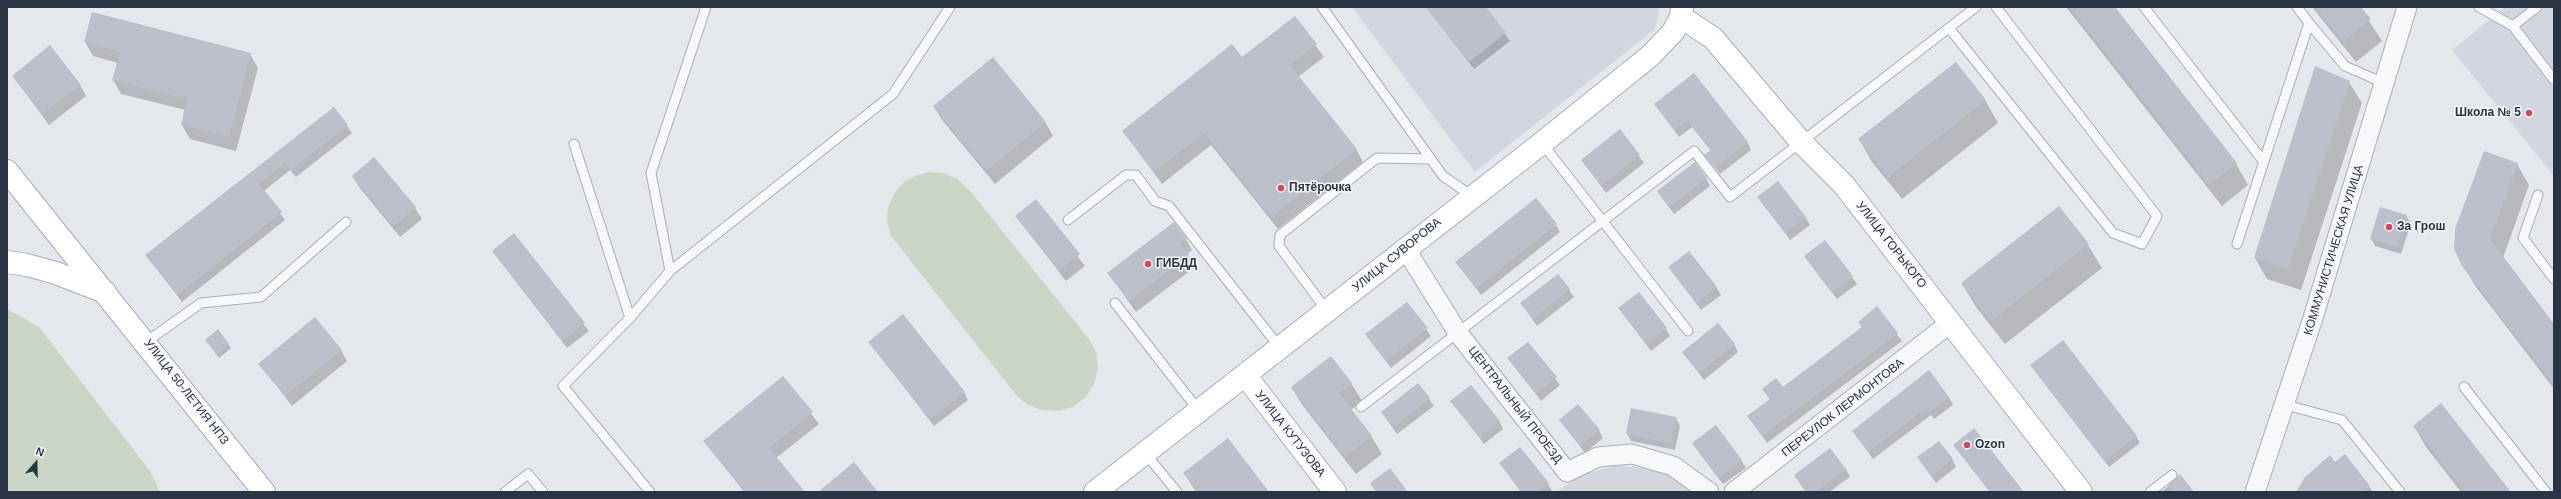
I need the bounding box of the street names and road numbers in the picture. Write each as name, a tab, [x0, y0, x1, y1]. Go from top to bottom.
street label: КОММУНИСТИЧЕСКАЯ УЛИЦА	[2301, 163, 2367, 337]
street label: УЛИЦА ГОРЬКОГО	[1853, 199, 1929, 291]
street label: УЛИЦА СУВОРОВА	[1350, 215, 1444, 295]
street label: УЛИЦА 50-ЛЕТИЯ НПЗ	[140, 336, 232, 448]
street label: ЦЕНТРАЛЬНЫЙ ПРОЕЗД	[1465, 344, 1565, 466]
street label: ПЕРЕУЛОК ЛЕРМОНТОВА	[1779, 356, 1907, 460]
street label: УЛИЦА КУТУЗОВА	[1252, 388, 1328, 480]

